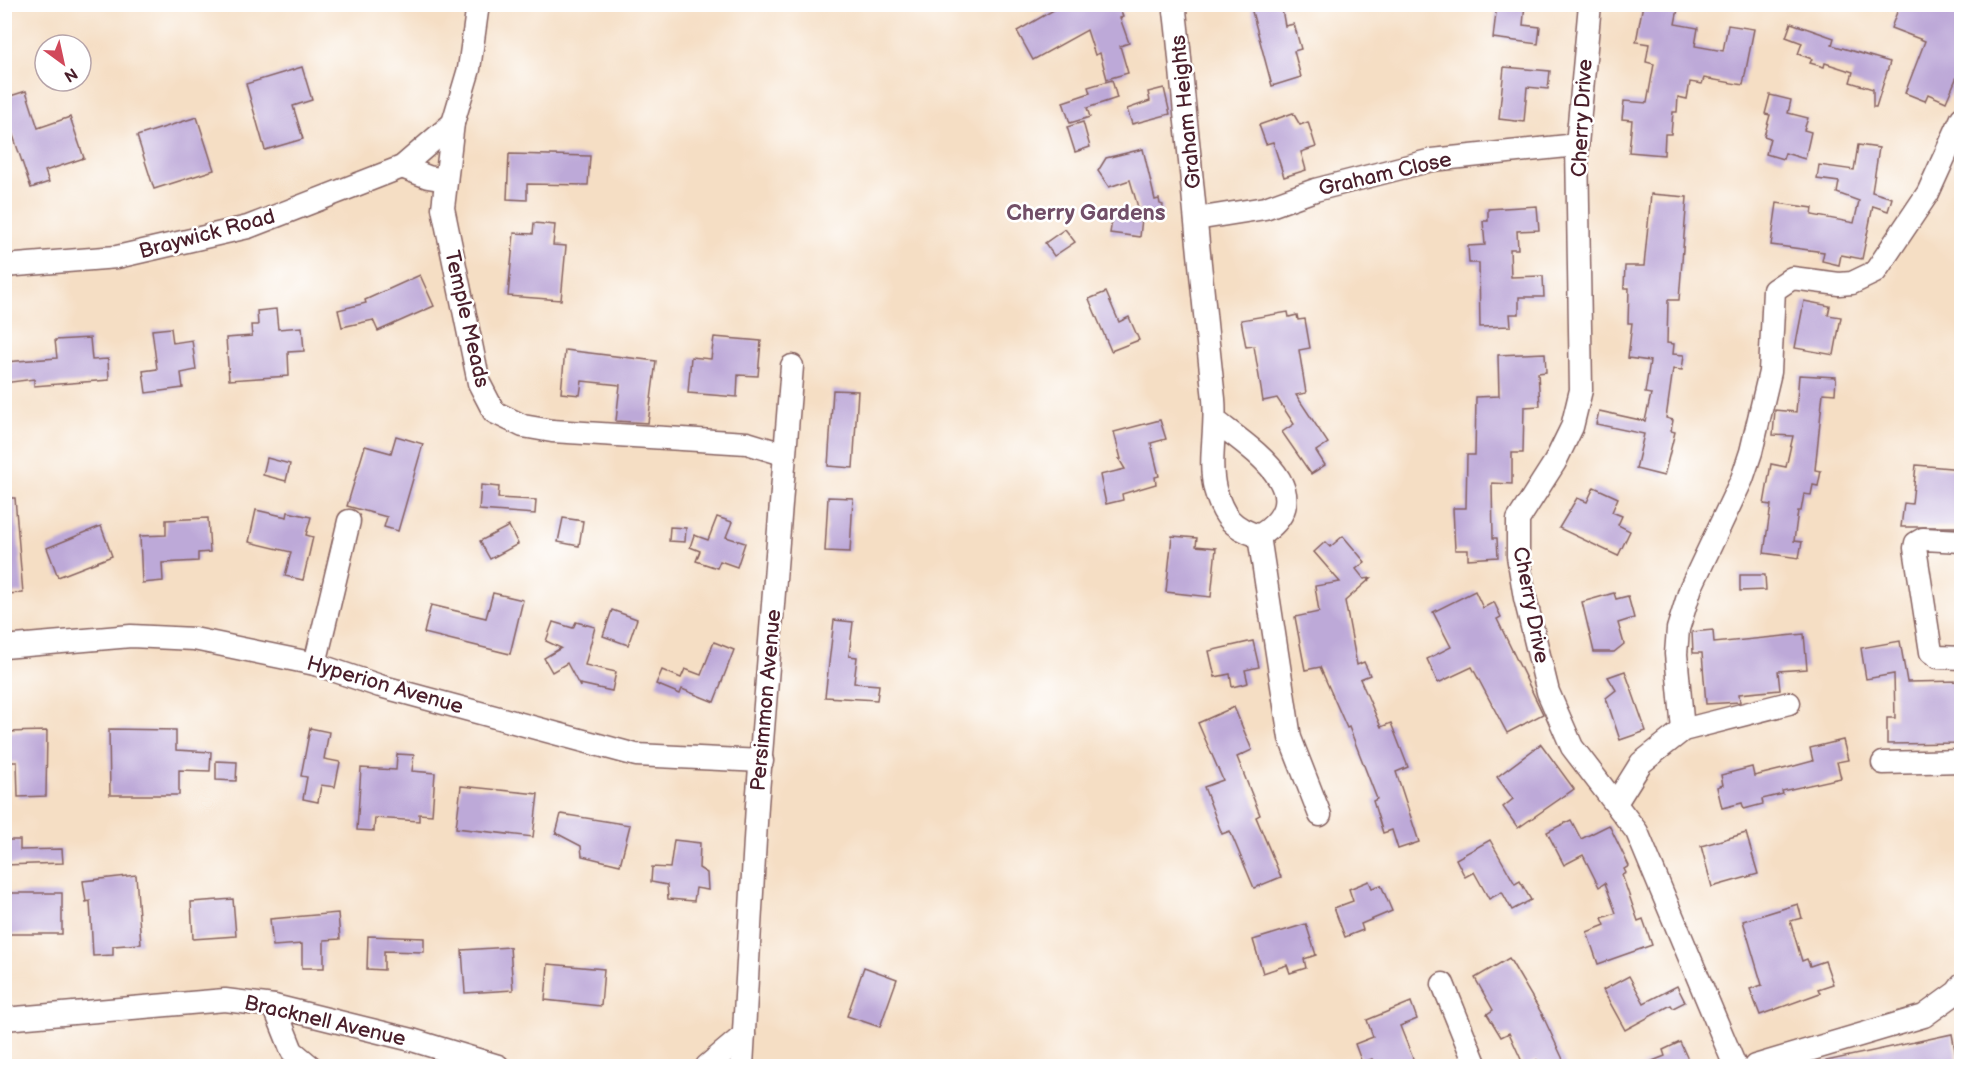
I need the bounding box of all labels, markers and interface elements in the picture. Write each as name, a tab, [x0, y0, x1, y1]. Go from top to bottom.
north arrow	[33, 33, 93, 93]
street label: Graham Heights	[1165, 34, 1207, 190]
street label: Cherry Drive	[1566, 58, 1598, 178]
text: N	[60, 63, 81, 86]
street label: Graham Close	[1316, 147, 1454, 201]
district label: Cherry Gardens	[1006, 200, 1166, 227]
street label: Braywick Road	[136, 204, 278, 264]
street label: Temple Meads	[439, 248, 495, 390]
street label: Cherry Drive	[1507, 545, 1555, 665]
street label: Persimmon Avenue	[746, 608, 786, 792]
street label: Hyperion Avenue	[304, 651, 466, 719]
street label: Bracknell Avenue	[242, 990, 408, 1052]

